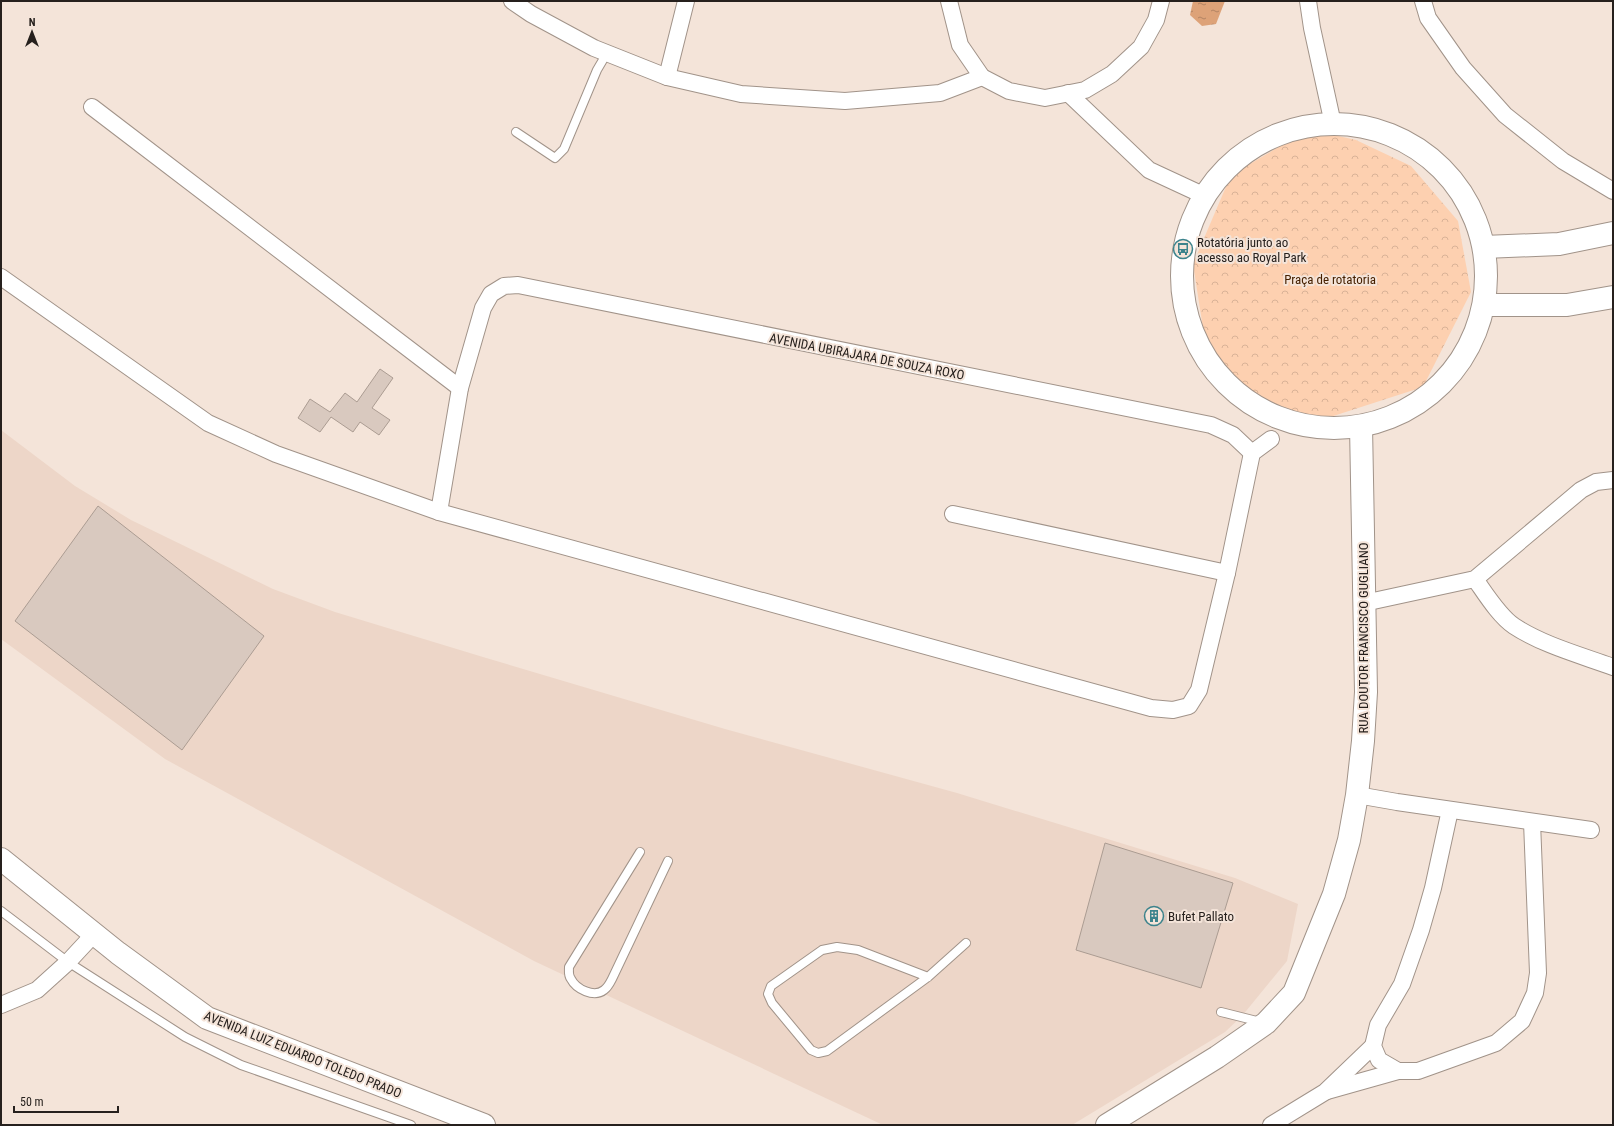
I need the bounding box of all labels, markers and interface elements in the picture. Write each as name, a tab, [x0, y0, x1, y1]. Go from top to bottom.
north arrow	[12, 12, 52, 52]
text: N	[29, 16, 36, 29]
place label: Rotatória junto ao acesso ao Royal Park	[1197, 235, 1307, 265]
bus stop icon: Rotatória junto ao acesso ao Royal Park	[1172, 238, 1194, 260]
park label: Praça de rotatoria	[1284, 272, 1376, 287]
street label: AVENIDA UBIRAJARA DE SOUZA ROXO	[768, 330, 966, 383]
street label: RUA DOUTOR FRANCISCO GUGLIANO	[1356, 542, 1371, 734]
building icon: Bufet Pallato	[1143, 905, 1165, 927]
place label: Bufet Pallato	[1168, 909, 1234, 924]
street label: AVENIDA LUIZ EDUARDO TOLEDO PRADO	[202, 1008, 404, 1101]
scale bar	[14, 1088, 118, 1114]
text: 50 m	[20, 1095, 44, 1109]

